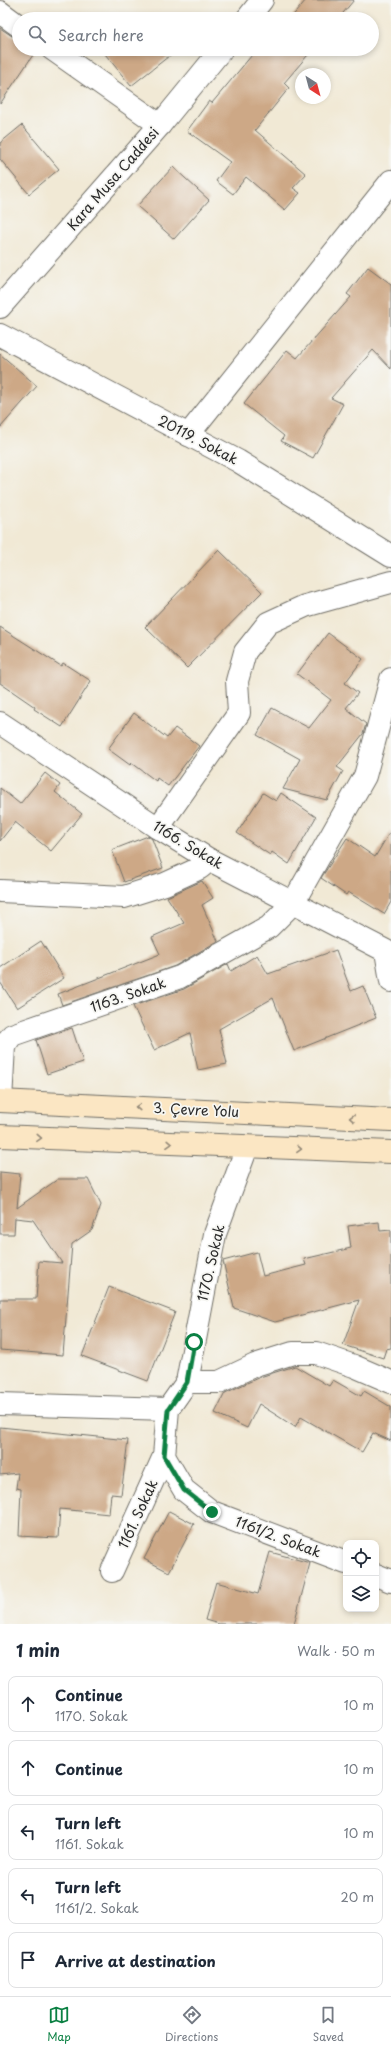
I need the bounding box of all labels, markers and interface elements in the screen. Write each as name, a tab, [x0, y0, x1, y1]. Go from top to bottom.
search box	[12, 12, 379, 56]
icon: search	[26, 23, 48, 45]
text: Search here	[58, 23, 144, 46]
north arrow	[295, 68, 331, 104]
street label: Kara Musa Caddesi	[62, 122, 164, 235]
street label: 20119. Sokak	[154, 410, 242, 470]
street label: 1166. Sokak	[149, 815, 227, 874]
street label: 1163. Sokak	[87, 972, 168, 1017]
street label: 3. Çevre Yolu	[152, 1097, 240, 1122]
one-way arrow	[135, 1103, 141, 1112]
one-way arrow	[349, 1114, 355, 1123]
one-way arrow	[36, 1134, 42, 1143]
one-way arrow	[166, 1140, 172, 1148]
one-way arrow	[296, 1145, 302, 1153]
street label: 1170. Sokak	[191, 1222, 230, 1303]
route start	[185, 1333, 203, 1351]
street label: 1161. Sokak	[112, 1476, 163, 1552]
route end	[203, 1503, 221, 1521]
street label: 1161/2. Sokak	[232, 1511, 324, 1563]
map controls	[343, 1540, 379, 1612]
button: locate	[343, 1540, 379, 1576]
button: layers	[343, 1576, 379, 1612]
text: 1 min	[16, 1637, 60, 1663]
text: Walk · 50 m	[297, 1641, 375, 1660]
text: Continue	[55, 1683, 123, 1706]
icon: ahead	[17, 1693, 39, 1715]
text: 10 m	[344, 1695, 374, 1714]
text: 1170. Sokak	[55, 1706, 128, 1725]
icon: ahead	[17, 1757, 39, 1779]
text: Continue	[55, 1757, 123, 1780]
text: 10 m	[344, 1759, 374, 1778]
text: Turn left	[55, 1811, 121, 1834]
icon: left	[17, 1821, 39, 1843]
text: 10 m	[344, 1823, 374, 1842]
text: 1161. Sokak	[55, 1834, 124, 1853]
text: Turn left	[55, 1875, 121, 1898]
icon: left	[17, 1885, 39, 1907]
text: 20 m	[340, 1887, 374, 1906]
text: 1161/2. Sokak	[55, 1898, 139, 1917]
icon: arrive	[17, 1949, 39, 1971]
text: Arrive at destination	[55, 1949, 216, 1972]
tab: Map	[47, 2004, 71, 2045]
tab: Directions	[165, 2004, 218, 2045]
tab: Saved	[313, 2004, 344, 2045]

